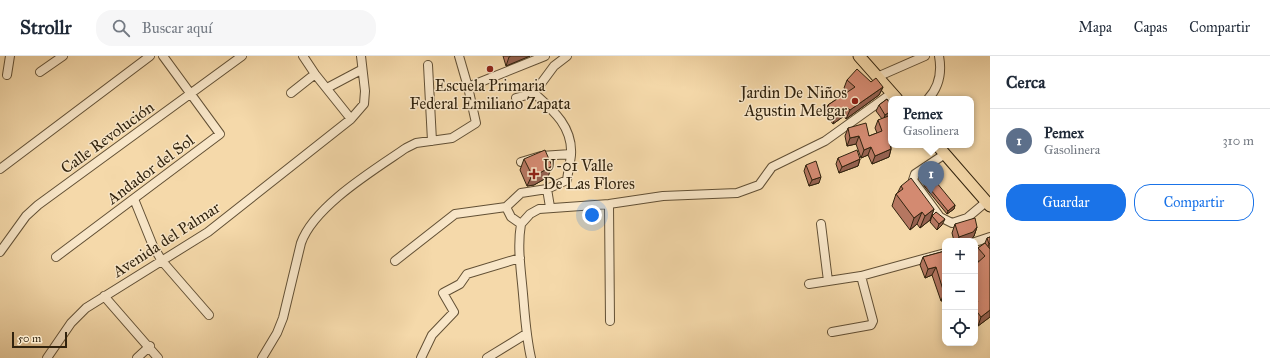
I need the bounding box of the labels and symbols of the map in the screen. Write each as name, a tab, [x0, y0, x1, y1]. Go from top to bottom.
marker: Escuela Primaria Federal Emiliano Zapata	[485, 64, 495, 74]
place label: Escuela Primaria Federal Emiliano Zapata	[410, 76, 571, 113]
place label: Jardin De Niños Agustin Melgar	[738, 83, 847, 121]
marker: Jardin De Niños Agustin Melgar	[850, 96, 860, 106]
street label: Calle Revolución	[57, 97, 158, 178]
street label: Andador del Sol	[102, 130, 198, 209]
place label: U-01 Valle De Las Flores	[543, 156, 635, 193]
pin: 1	[918, 161, 944, 194]
marker: U-01 Valle De Las Flores	[528, 168, 540, 180]
street label: Avenida del Palmar	[108, 198, 224, 282]
your location	[582, 205, 602, 225]
scale bar	[12, 330, 67, 349]

